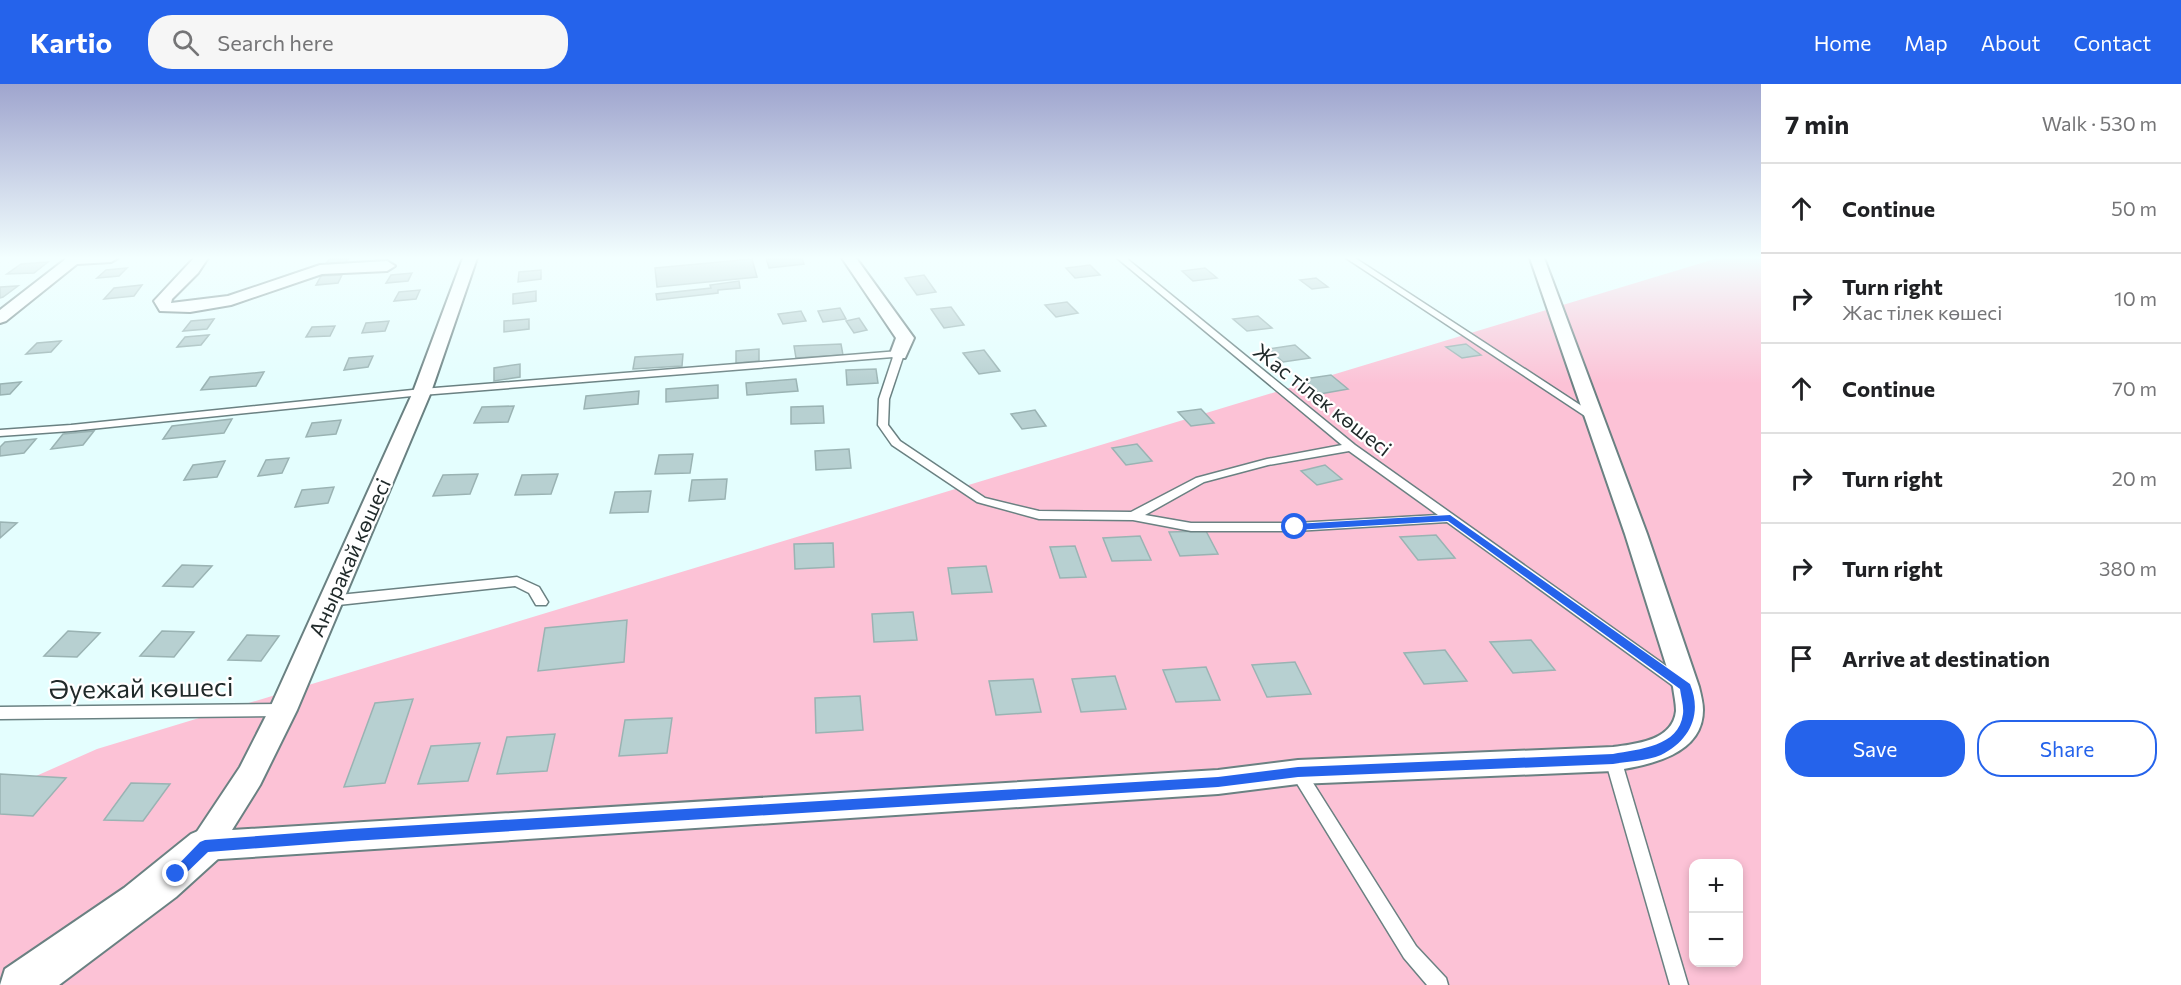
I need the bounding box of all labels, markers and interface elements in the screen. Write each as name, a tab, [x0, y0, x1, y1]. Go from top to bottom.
search box	[148, 15, 568, 69]
text: Kartio	[30, 25, 112, 59]
icon: search	[169, 26, 202, 59]
text: Search here	[217, 29, 334, 56]
text: Home	[1814, 30, 1871, 55]
text: Map	[1904, 30, 1948, 55]
text: About	[1981, 30, 2040, 55]
text: Contact	[2073, 30, 2151, 55]
text: 7 min	[1785, 108, 1849, 139]
text: Walk · 530 m	[2042, 111, 2157, 135]
icon: ahead	[1785, 192, 1818, 225]
text: Continue	[1842, 195, 1935, 222]
text: 50 m	[2111, 196, 2157, 220]
text: Turn right	[1842, 273, 1943, 300]
icon: right	[1785, 282, 1818, 315]
text: 10 m	[2114, 286, 2157, 310]
text: Жас тілек көшесі	[1842, 300, 2002, 324]
street label: Жас тілек көшесі	[1249, 337, 1397, 461]
icon: ahead	[1785, 372, 1818, 405]
text: Continue	[1842, 375, 1935, 402]
text: 70 m	[2112, 376, 2157, 400]
icon: right	[1785, 462, 1818, 495]
text: Turn right	[1842, 465, 1943, 492]
text: 20 m	[2112, 466, 2157, 490]
street label: Аныракай көшесі	[303, 474, 395, 640]
route start	[1281, 513, 1307, 539]
icon: right	[1785, 552, 1818, 585]
text: Turn right	[1842, 555, 1943, 582]
text: 380 m	[2099, 556, 2157, 580]
icon: arrive	[1785, 642, 1818, 675]
text: Arrive at destination	[1842, 645, 2050, 672]
street label: Әуежай көшесі	[48, 670, 234, 704]
button: Save	[1785, 720, 1965, 777]
button: Share	[1977, 720, 2157, 777]
map controls	[1689, 859, 1743, 967]
button: +	[1689, 859, 1743, 913]
route end	[162, 860, 188, 886]
button: −	[1689, 913, 1743, 967]

